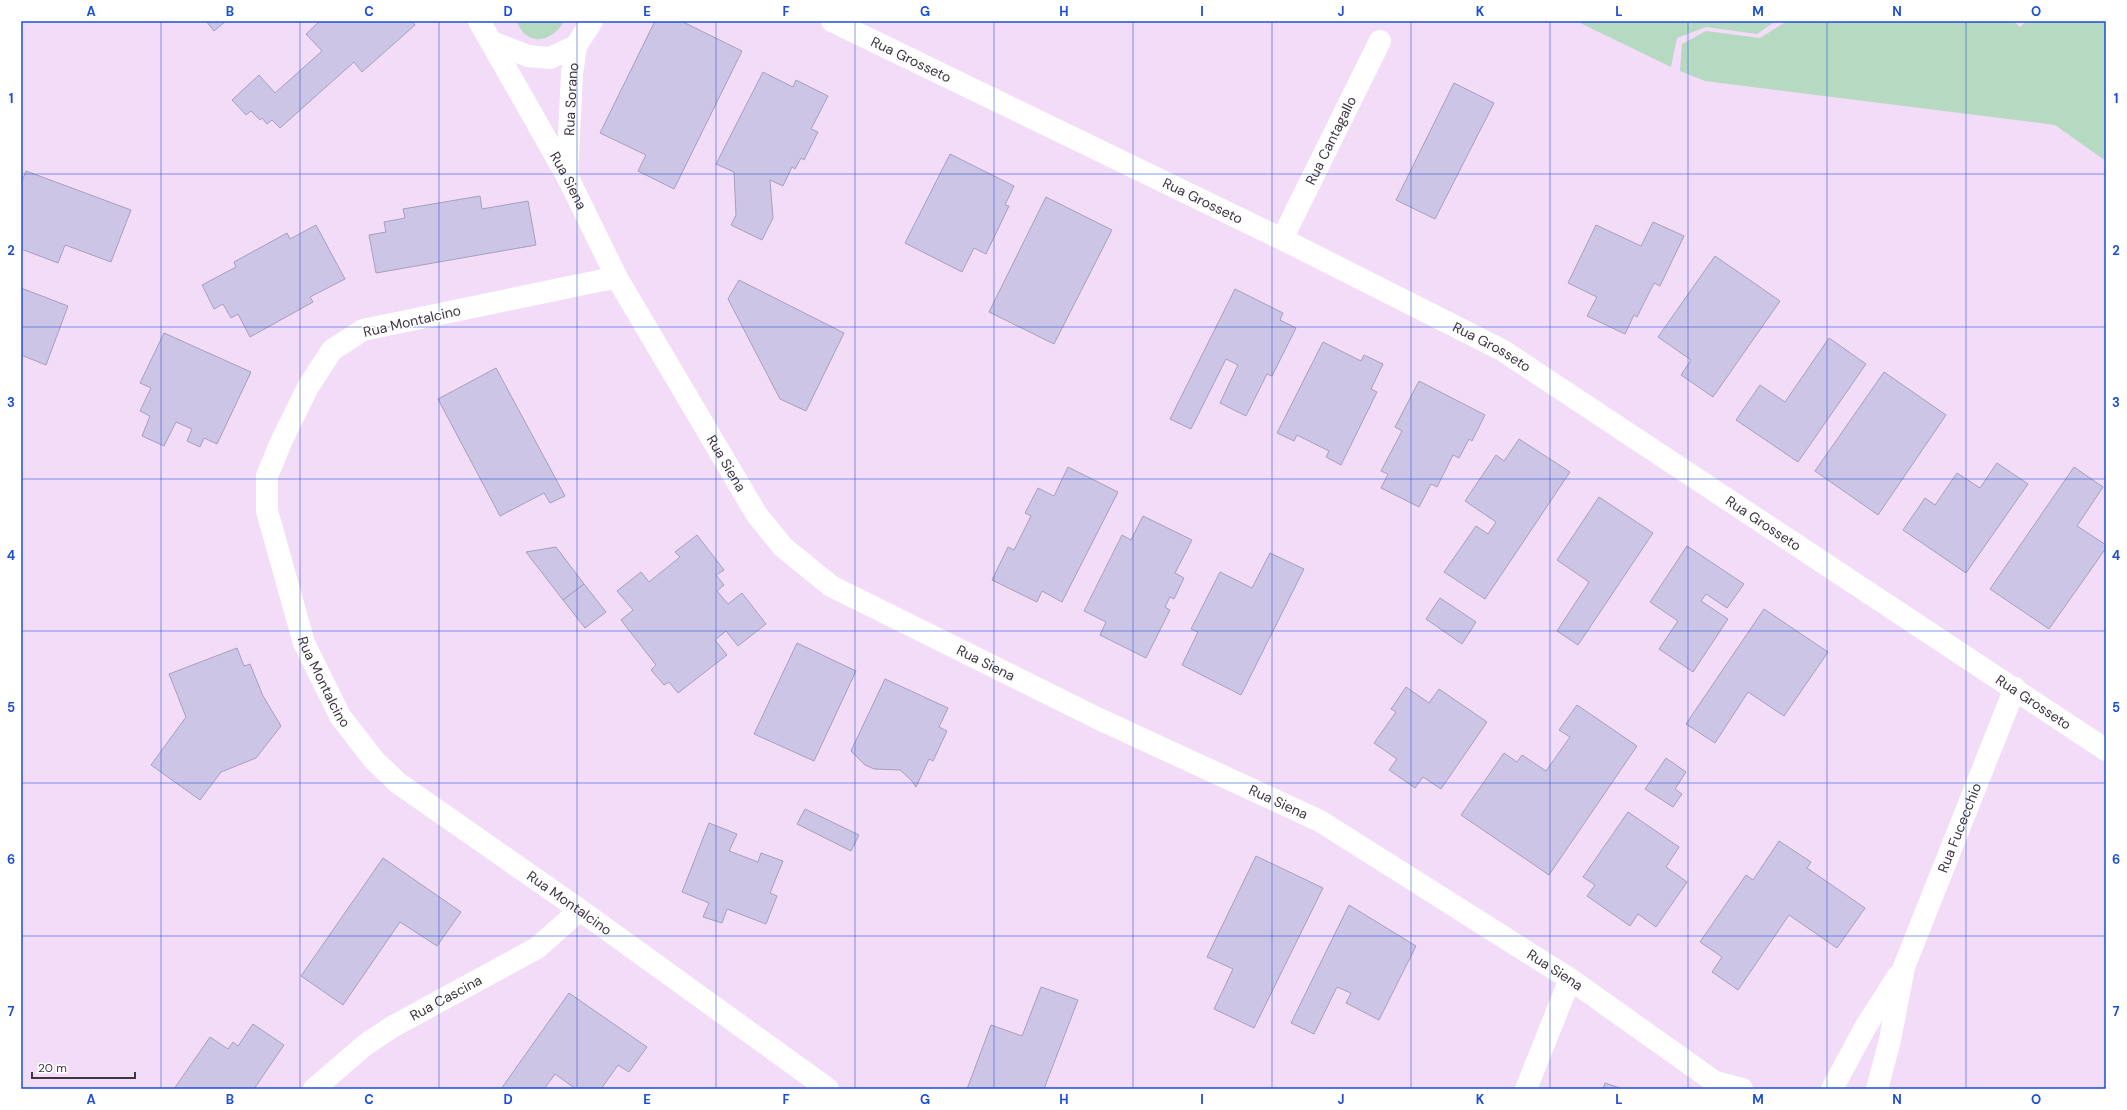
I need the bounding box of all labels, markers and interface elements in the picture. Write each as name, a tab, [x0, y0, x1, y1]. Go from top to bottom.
text: A	[86, 3, 96, 20]
text: B	[226, 3, 234, 20]
text: C	[364, 3, 374, 20]
text: D	[503, 3, 513, 20]
text: E	[643, 3, 651, 20]
text: F	[782, 3, 790, 20]
text: G	[920, 3, 930, 20]
text: H	[1059, 3, 1069, 20]
text: I	[1200, 3, 1204, 20]
text: J	[1337, 3, 1345, 20]
text: K	[1476, 3, 1485, 20]
text: L	[1615, 3, 1623, 20]
text: M	[1752, 3, 1764, 20]
text: N	[1892, 3, 1902, 20]
text: O	[2031, 3, 2041, 20]
street label: Rua Grosseto	[868, 32, 954, 86]
street label: Rua Sorano	[560, 61, 583, 136]
text: 1	[9, 90, 13, 107]
text: 1	[2114, 90, 2118, 107]
street label: Rua Cantagallo	[1301, 93, 1360, 188]
street label: Rua Siena	[546, 148, 591, 212]
street label: Rua Grosseto	[1160, 174, 1246, 228]
text: 2	[7, 242, 15, 259]
text: 2	[2112, 242, 2120, 259]
street label: Rua Montalcino	[361, 301, 463, 341]
street label: Rua Grosseto	[1450, 318, 1535, 376]
text: 3	[7, 394, 15, 411]
text: 3	[2112, 394, 2120, 411]
street label: Rua Siena	[703, 432, 750, 495]
street label: Rua Grosseto	[1722, 492, 1805, 555]
text: 4	[7, 547, 15, 564]
text: 4	[2112, 547, 2120, 564]
street label: Rua Montalcino	[294, 634, 355, 731]
street label: Rua Siena	[954, 641, 1018, 685]
street label: Rua Grosseto	[1992, 671, 2075, 734]
text: 5	[7, 699, 15, 716]
text: 5	[2112, 699, 2120, 716]
street label: Rua Siena	[1246, 780, 1311, 823]
street label: Rua Fucecchio	[1934, 780, 1985, 875]
text: 6	[7, 851, 15, 868]
text: 6	[2112, 851, 2120, 868]
street label: Rua Montalcino	[524, 867, 616, 939]
street label: Rua Siena	[1524, 945, 1587, 994]
street label: Rua Cascina	[407, 971, 485, 1025]
text: 7	[8, 1003, 15, 1020]
text: 7	[2113, 1003, 2120, 1020]
scale bar	[32, 1054, 135, 1080]
text: 20 m	[38, 1060, 67, 1076]
text: A	[86, 1091, 96, 1108]
text: B	[226, 1091, 234, 1108]
text: C	[364, 1091, 374, 1108]
text: D	[503, 1091, 513, 1108]
text: E	[643, 1091, 651, 1108]
text: F	[782, 1091, 790, 1108]
text: G	[920, 1091, 930, 1108]
text: H	[1059, 1091, 1069, 1108]
text: I	[1200, 1091, 1204, 1108]
text: J	[1337, 1091, 1345, 1108]
text: K	[1476, 1091, 1485, 1108]
text: L	[1615, 1091, 1623, 1108]
text: M	[1752, 1091, 1764, 1108]
text: N	[1892, 1091, 1902, 1108]
text: O	[2031, 1091, 2041, 1108]

